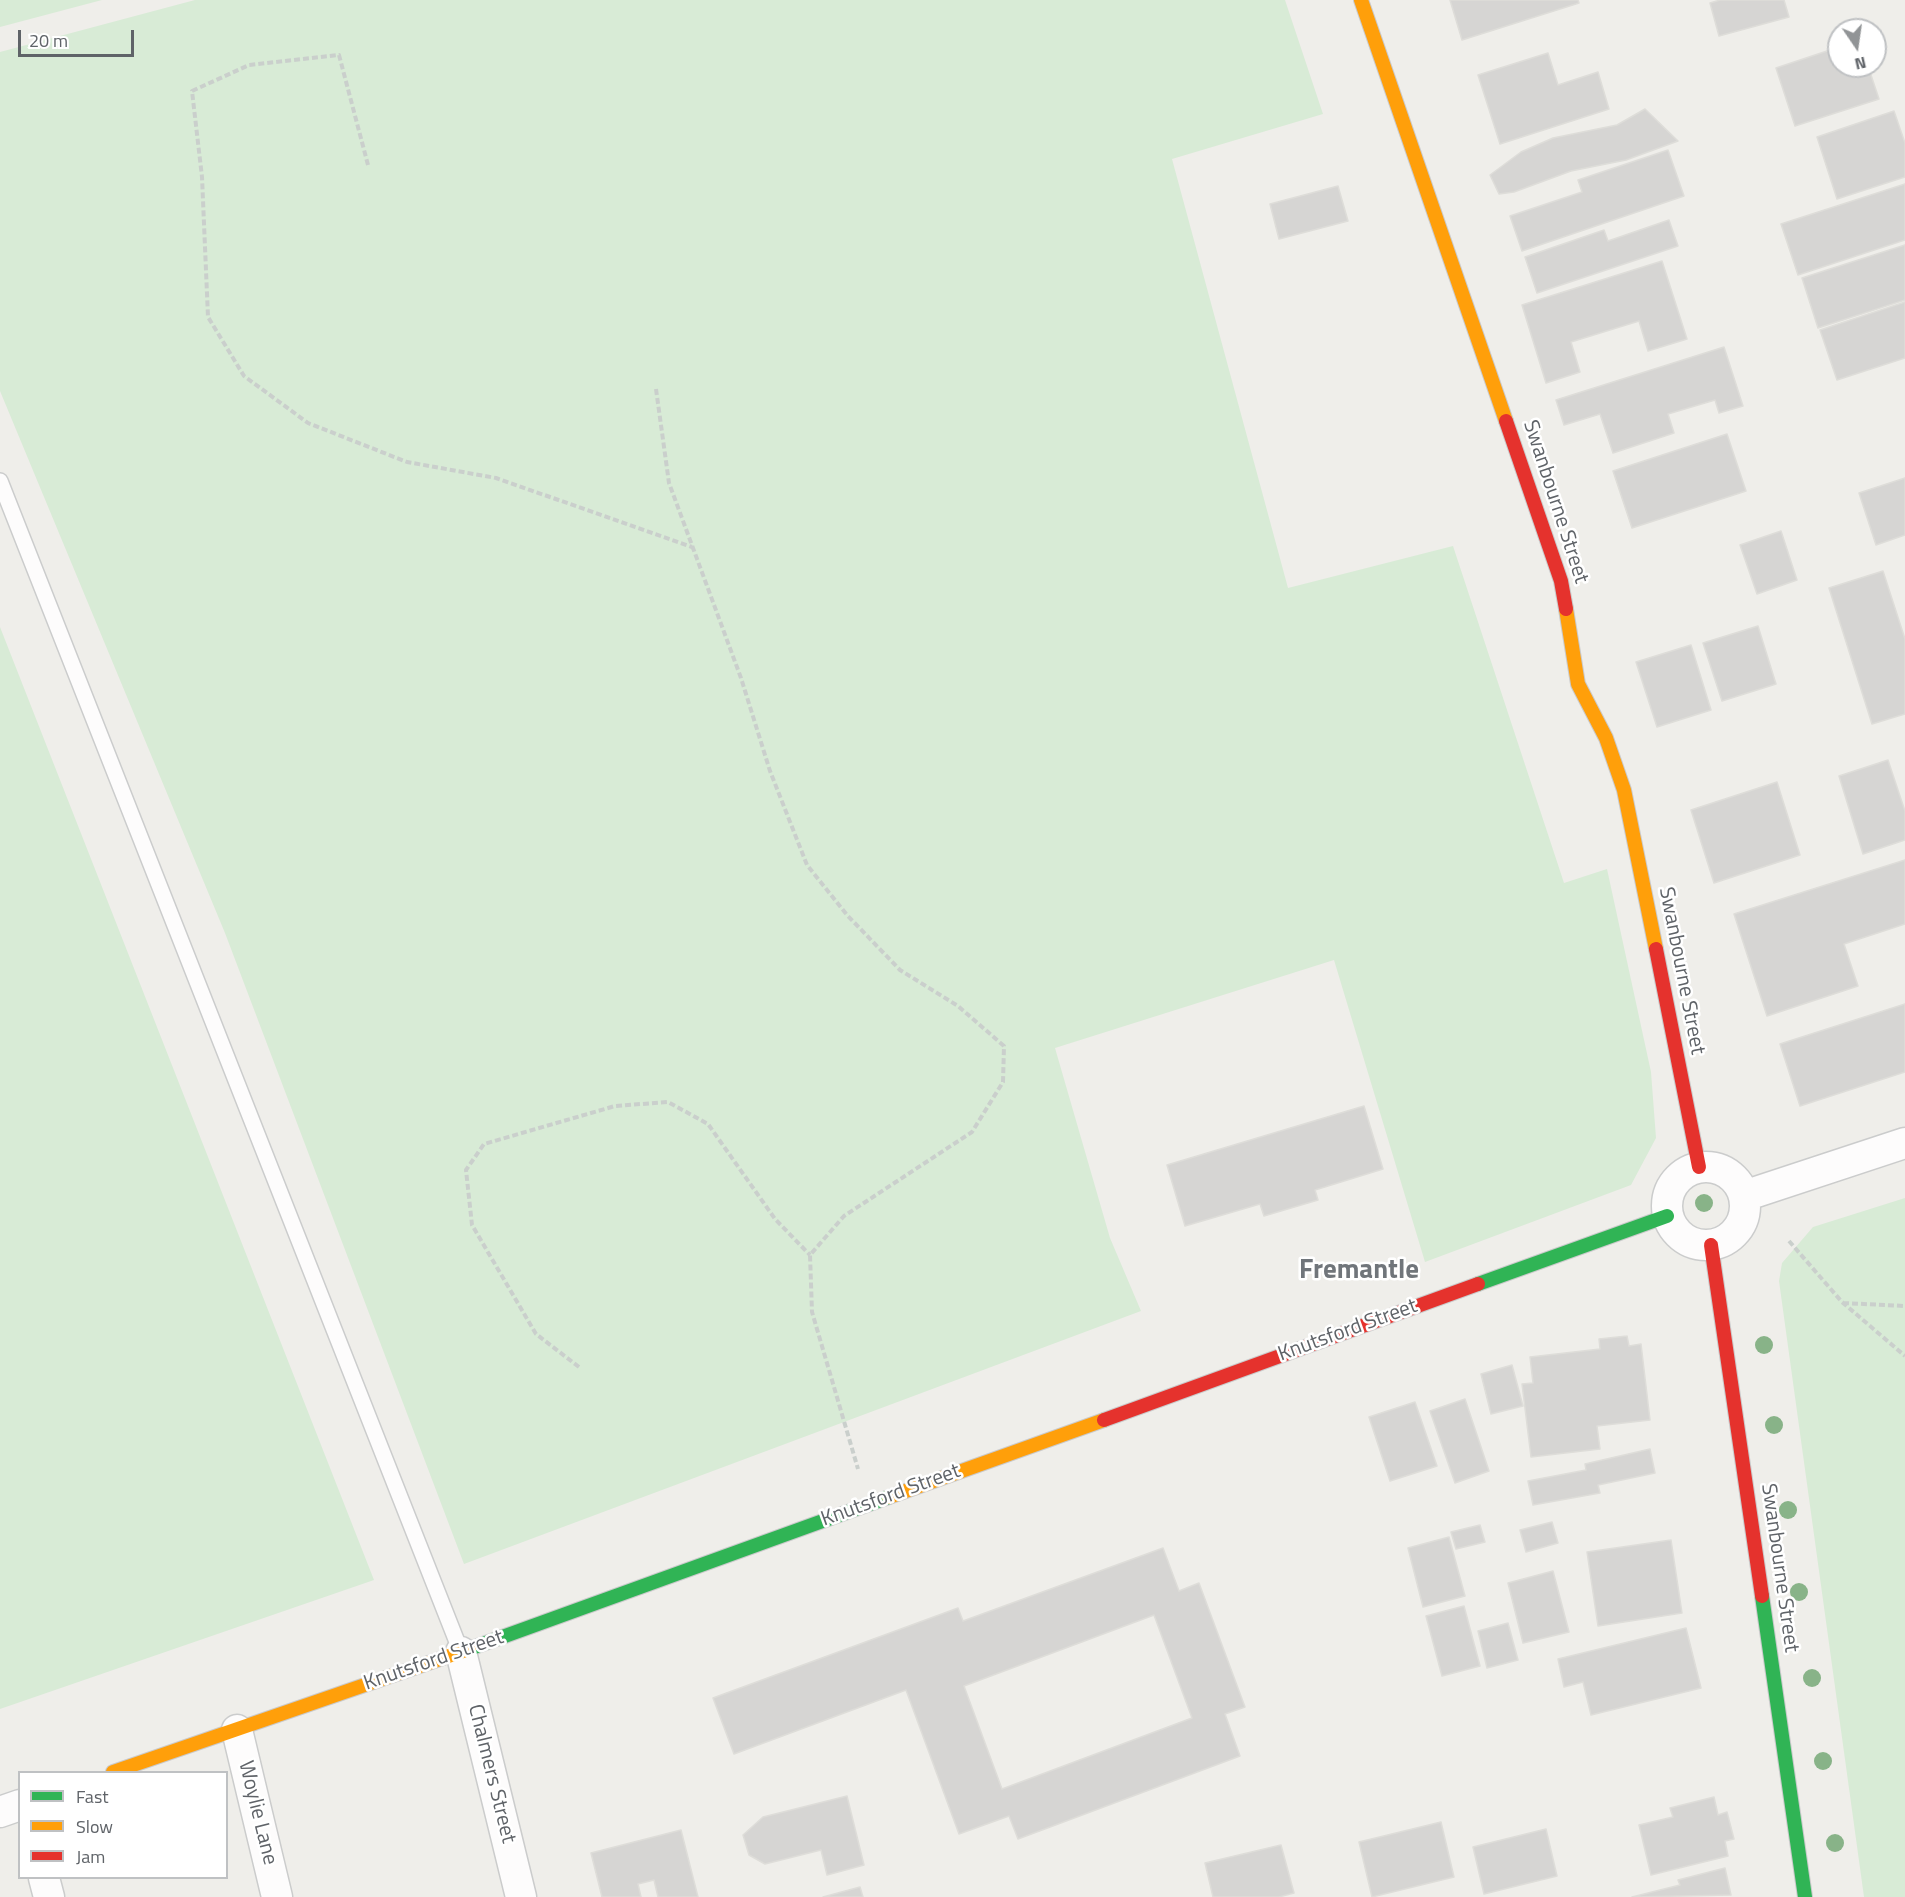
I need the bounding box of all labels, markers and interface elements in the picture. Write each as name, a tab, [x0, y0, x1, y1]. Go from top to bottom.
scale bar	[21, 18, 136, 56]
north arrow	[1827, 18, 1887, 78]
text: 20 m	[29, 27, 68, 54]
text: N	[1852, 51, 1869, 77]
street label: Swanbourne Street	[1517, 417, 1593, 587]
street label: Swanbourne Street	[1652, 885, 1710, 1057]
district label: Fremantle	[1299, 1255, 1419, 1287]
street label: Knutsford Street	[1275, 1294, 1421, 1368]
street label: Knutsford Street	[818, 1459, 964, 1533]
street label: Swanbourne Street	[1755, 1482, 1803, 1654]
street label: Knutsford Street	[361, 1625, 507, 1697]
street label: Chalmers Street	[462, 1702, 520, 1846]
street label: Woylie Lane	[232, 1758, 282, 1868]
legend	[18, 1771, 228, 1879]
text: Fast	[76, 1783, 109, 1810]
text: Slow	[76, 1813, 113, 1840]
text: Jam	[76, 1843, 105, 1870]

